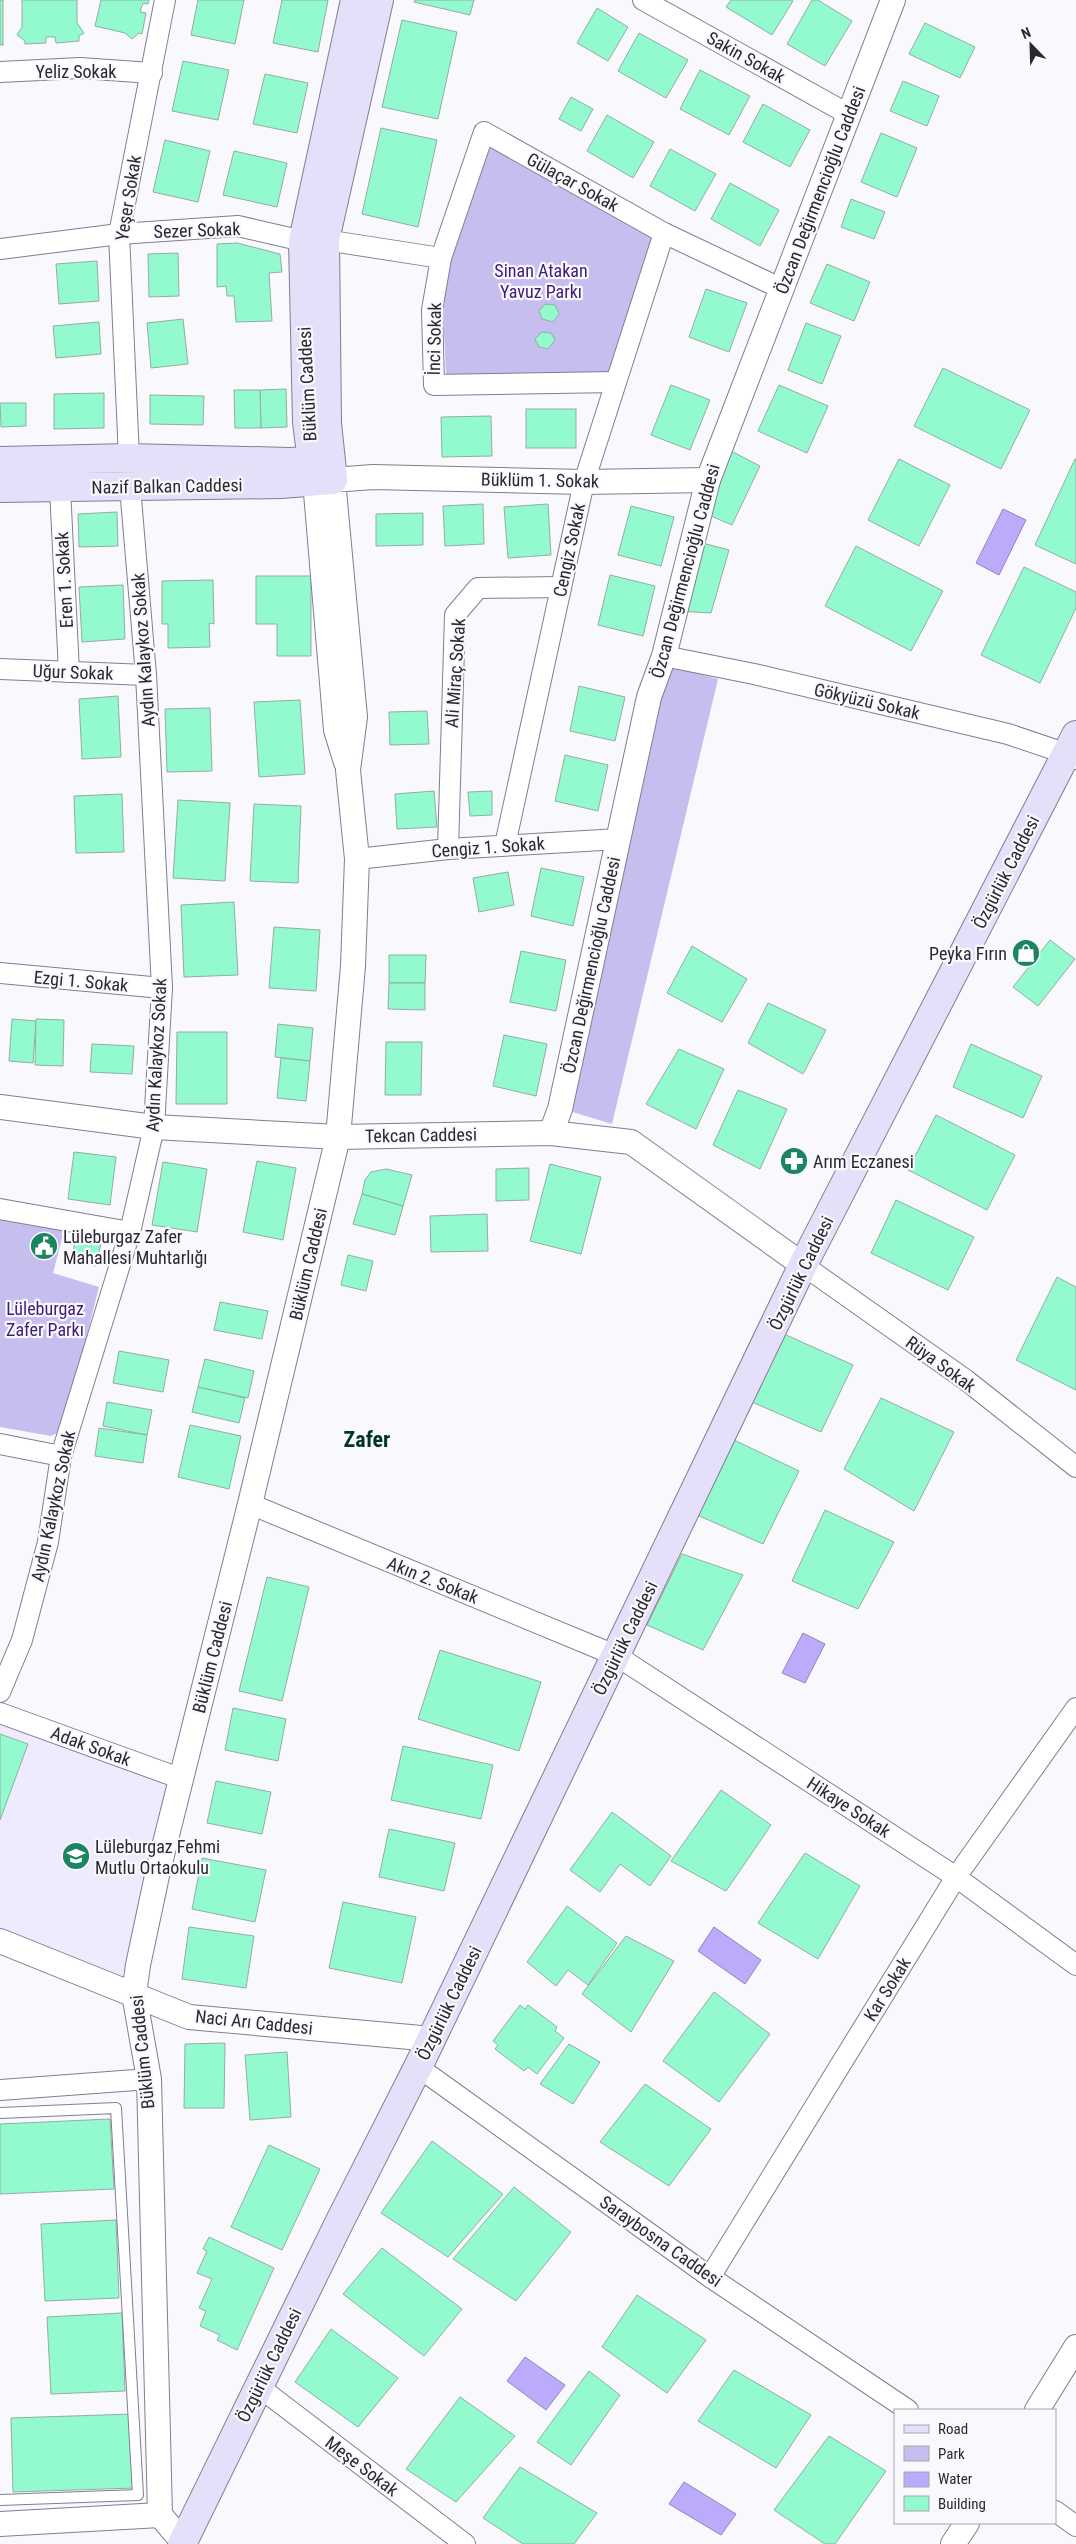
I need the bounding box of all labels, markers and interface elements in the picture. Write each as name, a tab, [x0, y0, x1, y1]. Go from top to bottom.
north arrow	[1006, 20, 1056, 70]
text: N	[1019, 24, 1033, 42]
street label: Sakin Sokak	[703, 27, 789, 87]
street label: Yeliz Sokak	[36, 61, 116, 82]
street label: Özcan Değirmencioğlu Caddesi	[771, 83, 869, 297]
street label: Gülaçar Sokak	[523, 148, 623, 216]
street label: Yeşer Sokak	[111, 153, 145, 243]
street label: Sezer Sokak	[153, 218, 241, 242]
park label: Sinan Atakan Yavuz Parkı	[494, 260, 588, 302]
street label: İnci Sokak	[423, 302, 445, 376]
street label: Büklüm Caddesi	[294, 326, 320, 442]
street label: Özcan Değirmencioğlu Caddesi	[646, 462, 724, 680]
street label: Büklüm 1. Sokak	[481, 468, 599, 492]
street label: Nazif Balkan Caddesi	[91, 474, 243, 498]
street label: Cengiz Sokak	[549, 501, 589, 599]
street label: Eren 1. Sokak	[51, 531, 77, 629]
street label: Aydın Kalaykoz Sokak	[127, 572, 159, 728]
street label: Ali Miraç Sokak	[441, 617, 469, 729]
street label: Uğur Sokak	[32, 660, 114, 684]
street label: Gökyüzü Sokak	[812, 679, 922, 723]
street label: Özgürlük Caddesi	[968, 812, 1044, 932]
street label: Cengiz 1. Sokak	[431, 833, 545, 861]
street label: Özcan Değirmencioğlu Caddesi	[558, 855, 624, 1075]
shop icon: Peyka Fırın	[1011, 938, 1041, 968]
place label: Peyka Fırın	[929, 943, 1007, 964]
street label: Ezgi 1. Sokak	[33, 966, 129, 996]
street label: Aydın Kalaykoz Sokak	[141, 977, 171, 1133]
street label: Tekcan Caddesi	[365, 1124, 477, 1146]
pharmacy icon: Arım Eczanesi	[779, 1146, 809, 1176]
place label: Arım Eczanesi	[813, 1151, 914, 1172]
street label: Büklüm Caddesi	[285, 1206, 331, 1322]
street label: Özgürlük Caddesi	[764, 1213, 838, 1333]
place label: Lüleburgaz Zafer Mahallesi Muhtarlığı	[63, 1226, 208, 1268]
public building icon: Lüleburgaz Zafer Mahallesi Muhtarlığı	[29, 1231, 59, 1261]
park label: Lüleburgaz Zafer Parkı	[6, 1298, 84, 1340]
street label: Rüya Sokak	[902, 1332, 980, 1396]
district label: Zafer	[344, 1427, 390, 1452]
street label: Aydın Kalaykoz Sokak	[27, 1428, 79, 1584]
street label: Akın 2. Sokak	[384, 1552, 482, 1608]
street label: Özgürlük Caddesi	[588, 1578, 662, 1698]
street label: Büklüm Caddesi	[188, 1599, 236, 1715]
street label: Adak Sokak	[48, 1722, 134, 1770]
street label: Hikaye Sokak	[803, 1772, 895, 1842]
place label: Lüleburgaz Fehmi Mutlu Ortaokulu	[95, 1836, 220, 1878]
school or university icon: Lüleburgaz Fehmi Mutlu Ortaokulu	[61, 1841, 91, 1871]
street label: Özgürlük Caddesi	[412, 1943, 486, 2063]
street label: Kar Sokak	[859, 1953, 915, 2025]
street label: Büklüm Caddesi	[126, 1994, 158, 2110]
street label: Naci Arı Caddesi	[194, 2005, 314, 2039]
street label: Saraybosna Caddesi	[596, 2191, 726, 2291]
street label: Özgürlük Caddesi	[232, 2305, 306, 2425]
legend	[894, 2409, 1056, 2524]
text: Road	[938, 2420, 968, 2438]
street label: Meşe Sokak	[321, 2432, 403, 2500]
text: Park	[938, 2445, 965, 2463]
text: Water	[938, 2470, 973, 2488]
text: Building	[938, 2495, 986, 2513]

